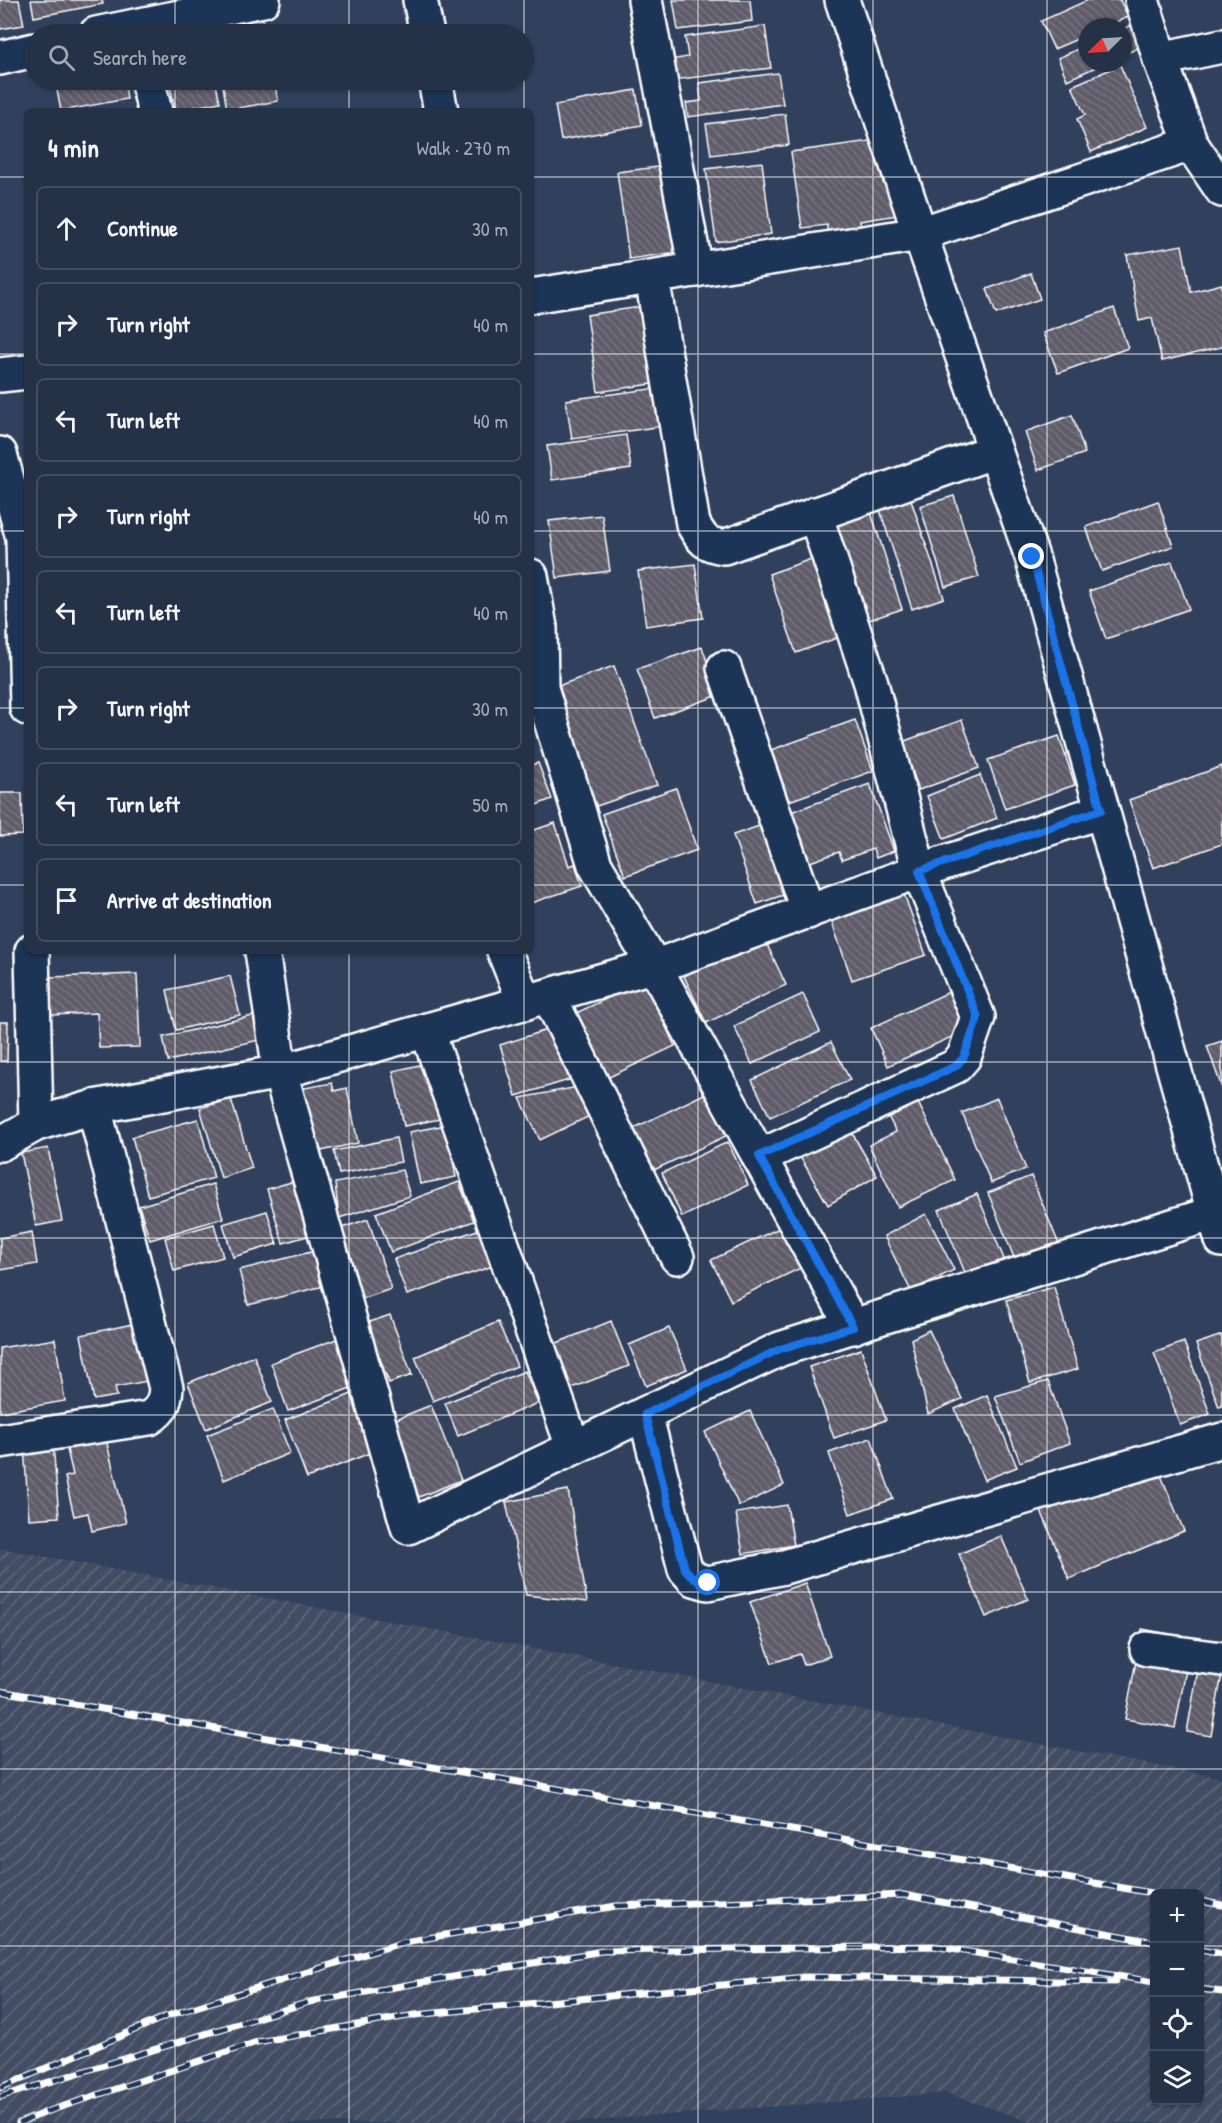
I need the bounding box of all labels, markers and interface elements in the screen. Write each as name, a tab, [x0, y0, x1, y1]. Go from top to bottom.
north arrow	[1078, 18, 1132, 72]
search box	[24, 24, 534, 90]
icon: search	[45, 41, 78, 74]
text: Search here	[93, 42, 187, 72]
text: 4 min	[48, 130, 99, 165]
text: Walk · 270 m	[417, 134, 510, 161]
icon: ahead	[50, 212, 83, 245]
text: Continue	[107, 213, 178, 243]
text: 30 m	[472, 215, 508, 242]
icon: right	[50, 308, 83, 341]
text: Turn right	[107, 309, 190, 339]
text: 40 m	[473, 311, 508, 338]
icon: left	[50, 404, 83, 437]
text: Turn left	[107, 405, 180, 435]
text: 40 m	[473, 407, 508, 434]
icon: right	[50, 500, 83, 533]
text: Turn right	[107, 501, 190, 531]
text: 40 m	[473, 503, 508, 530]
route end	[1018, 543, 1044, 569]
icon: left	[50, 596, 83, 629]
text: Turn left	[107, 597, 180, 627]
text: 40 m	[473, 599, 508, 626]
icon: right	[50, 692, 83, 725]
text: Turn right	[107, 693, 190, 723]
text: 30 m	[472, 695, 508, 722]
icon: left	[50, 788, 83, 821]
text: Turn left	[107, 789, 180, 819]
text: 50 m	[472, 791, 508, 818]
icon: arrive	[50, 884, 83, 917]
text: Arrive at destination	[107, 885, 272, 915]
route start	[694, 1569, 720, 1595]
map controls	[1150, 1889, 1204, 2105]
button: +	[1150, 1889, 1204, 1943]
button: −	[1150, 1943, 1204, 1997]
button: locate	[1150, 1997, 1204, 2051]
button: layers	[1150, 2051, 1204, 2105]

